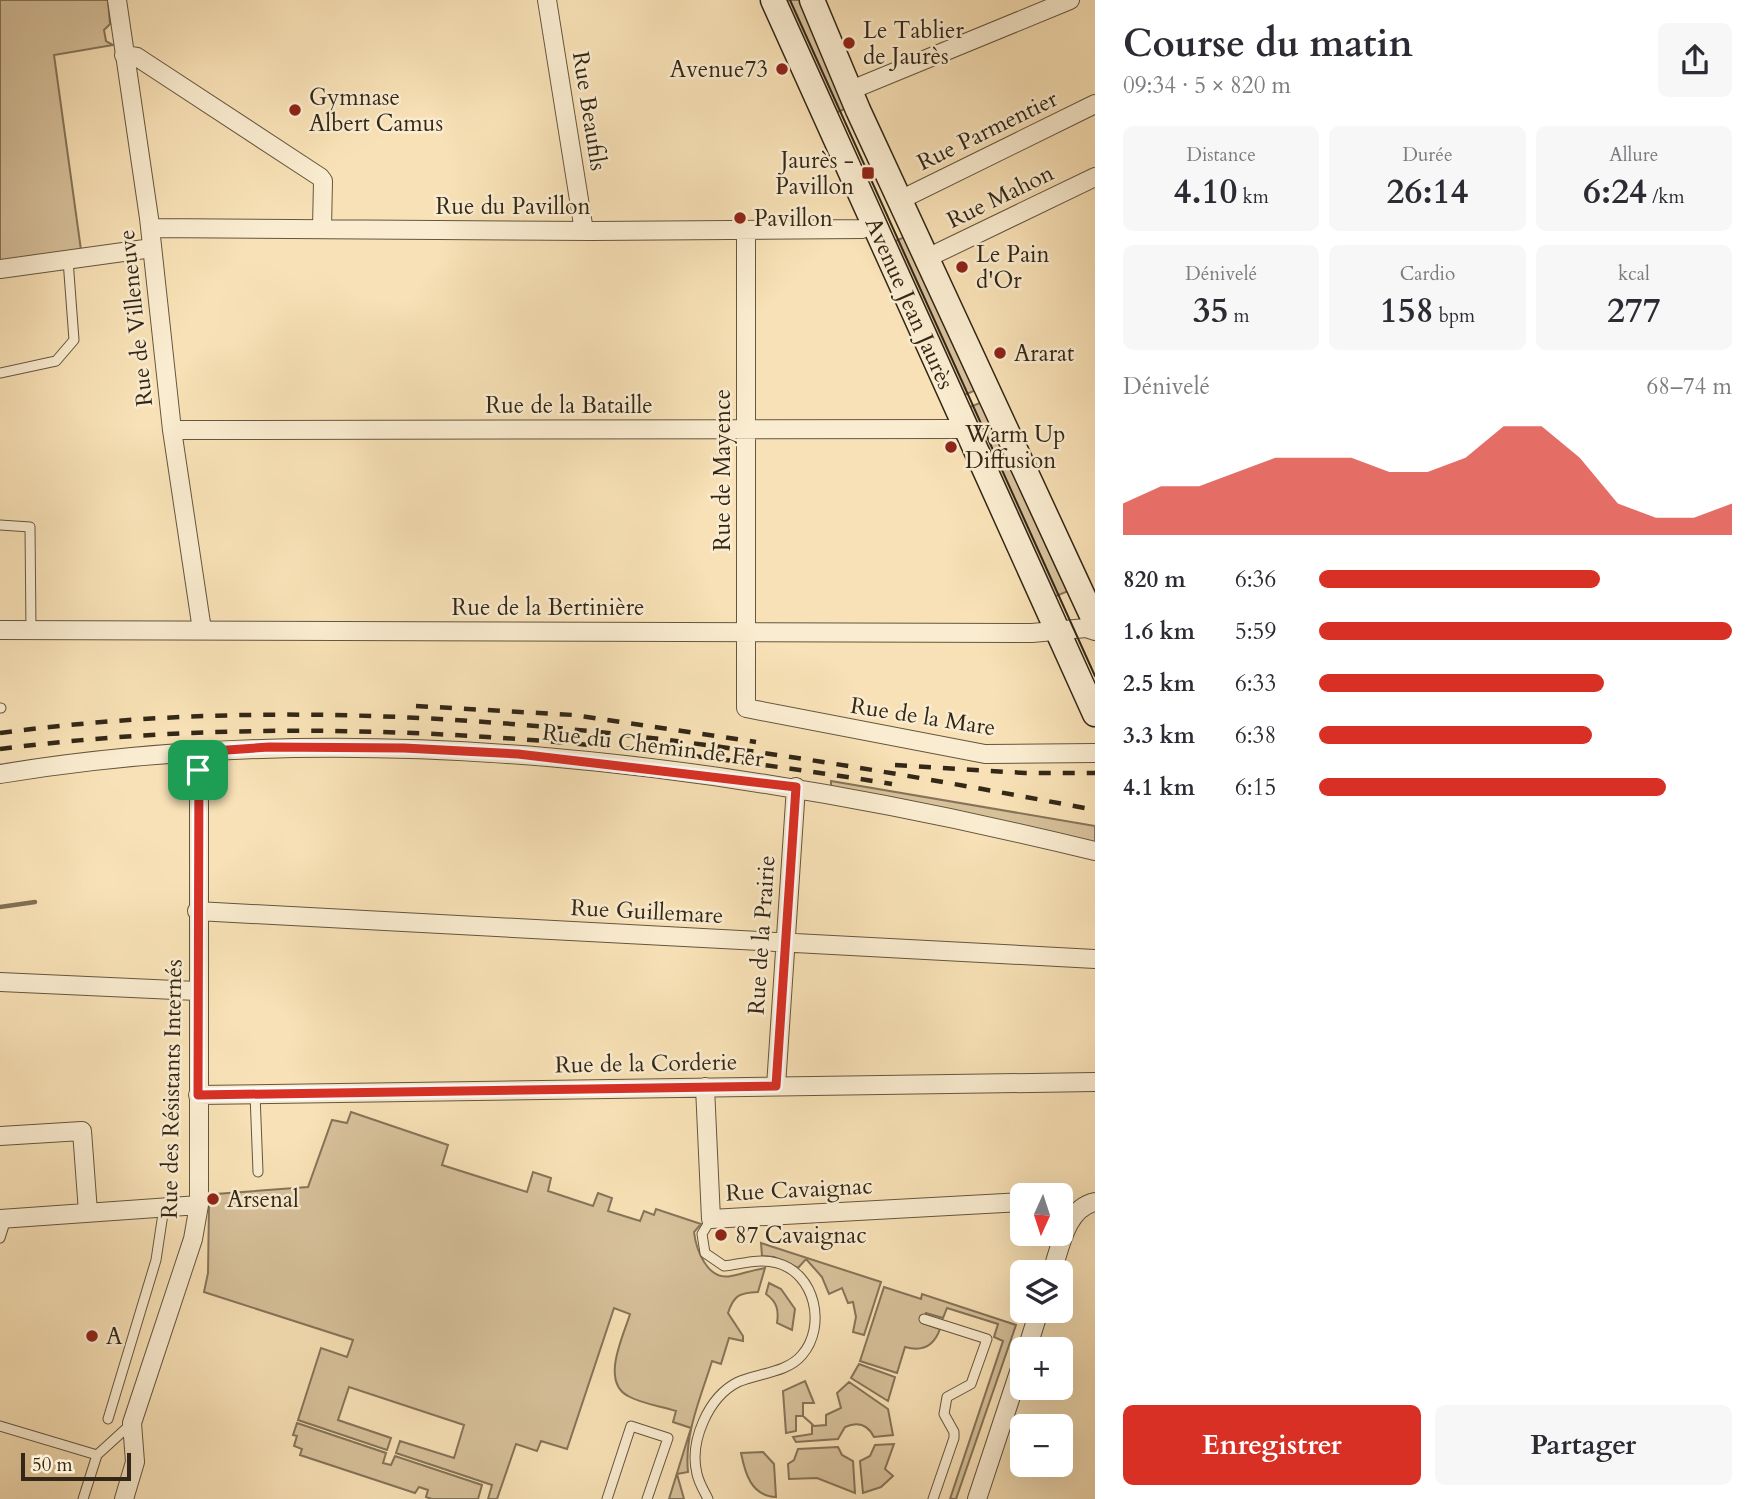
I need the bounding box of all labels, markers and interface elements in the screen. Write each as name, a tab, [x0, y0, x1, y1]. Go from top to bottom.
place label: Le Tablier de Jaurès	[863, 15, 964, 72]
text: Course du matin	[1123, 18, 1413, 70]
button: share	[1658, 23, 1732, 97]
marker: Le Tablier de Jaurès	[841, 35, 857, 51]
street label: Rue Beaufils	[565, 49, 614, 173]
place label: Avenue73	[670, 54, 768, 85]
marker: Avenue73	[774, 61, 790, 77]
text: 09:34 · 5 × 820 m	[1123, 70, 1291, 101]
place label: Gymnase Albert Camus	[309, 82, 443, 139]
street label: Rue Parmentier	[912, 83, 1063, 178]
marker: Gymnase Albert Camus	[287, 102, 303, 118]
text: Distance	[1186, 142, 1256, 168]
text: Durée	[1402, 142, 1453, 168]
text: Allure	[1609, 142, 1658, 168]
place label: Jaurès - Pavillon	[775, 145, 854, 202]
street label: Rue Mahon	[942, 157, 1059, 236]
marker: Jaurès - Pavillon	[860, 165, 876, 181]
text: 4.10	[1174, 168, 1237, 216]
text: 26:14	[1387, 168, 1468, 216]
text: 6:24	[1583, 168, 1647, 216]
text: km	[1237, 184, 1269, 210]
text: /km	[1647, 184, 1685, 210]
street label: Rue du Pavillon	[435, 191, 591, 222]
place label: Pavillon	[754, 203, 833, 234]
marker: Pavillon	[732, 210, 748, 226]
street label: Avenue Jean Jaurès	[858, 212, 961, 394]
street label: Rue de Villeneuve	[111, 228, 160, 408]
place label: Le Pain d'Or	[976, 239, 1050, 296]
marker: Le Pain d'Or	[954, 259, 970, 275]
text: Dénivelé	[1185, 261, 1257, 287]
text: Cardio	[1400, 261, 1455, 287]
text: kcal	[1618, 261, 1650, 287]
text: 35	[1193, 287, 1229, 335]
text: 158	[1380, 287, 1434, 335]
text: 277	[1607, 287, 1661, 335]
text: m	[1229, 303, 1250, 329]
text: bpm	[1434, 303, 1475, 329]
place label: Ararat	[1014, 338, 1074, 369]
marker: Ararat	[992, 345, 1008, 361]
text: Dénivelé	[1123, 371, 1210, 402]
text: 68–74 m	[1647, 371, 1732, 402]
street label: Rue de Mayence	[707, 389, 738, 551]
street label: Rue de la Bataille	[485, 390, 653, 421]
place label: Warm Up Diffusion	[964, 419, 1065, 476]
marker: Warm Up Diffusion	[943, 439, 959, 455]
text: 820 m	[1123, 564, 1186, 595]
text: 6:36	[1235, 564, 1276, 595]
street label: Rue de la Bertinière	[451, 592, 645, 623]
text: 1.6 km	[1123, 616, 1195, 647]
text: 5:59	[1235, 616, 1276, 647]
text: 2.5 km	[1123, 668, 1195, 699]
text: 6:33	[1235, 668, 1276, 699]
street label: Rue de la Mare	[848, 690, 998, 743]
street label: Rue du Chemin de Fer	[540, 717, 766, 775]
text: 3.3 km	[1123, 720, 1195, 751]
text: 6:38	[1235, 720, 1276, 751]
pin	[168, 740, 228, 800]
icon: arrive	[179, 751, 217, 789]
text: 4.1 km	[1123, 772, 1195, 803]
text: 6:15	[1235, 772, 1276, 803]
street label: Rue de la Prairie	[740, 854, 783, 1016]
street label: Rue Guillemare	[570, 892, 724, 931]
street label: Rue des Résistants Internés	[154, 959, 189, 1219]
street label: Rue de la Corderie	[555, 1046, 737, 1081]
street label: Rue Cavaignac	[725, 1170, 873, 1209]
north arrow	[1010, 1183, 1073, 1246]
map controls	[1010, 1183, 1073, 1477]
place label: Arsenal	[227, 1184, 299, 1215]
marker: Arsenal	[205, 1191, 221, 1207]
place label: 87 Cavaignac	[735, 1220, 867, 1251]
marker: 87 Cavaignac	[713, 1227, 729, 1243]
button: layers	[1010, 1260, 1073, 1323]
place label: A	[106, 1321, 123, 1352]
marker: A	[84, 1328, 100, 1344]
button: +	[1010, 1337, 1073, 1400]
button: Enregistrer	[1123, 1405, 1421, 1485]
button: Partager	[1435, 1405, 1732, 1485]
button: −	[1010, 1414, 1073, 1477]
scale bar	[21, 1450, 131, 1482]
text: 50 m	[32, 1452, 73, 1478]

